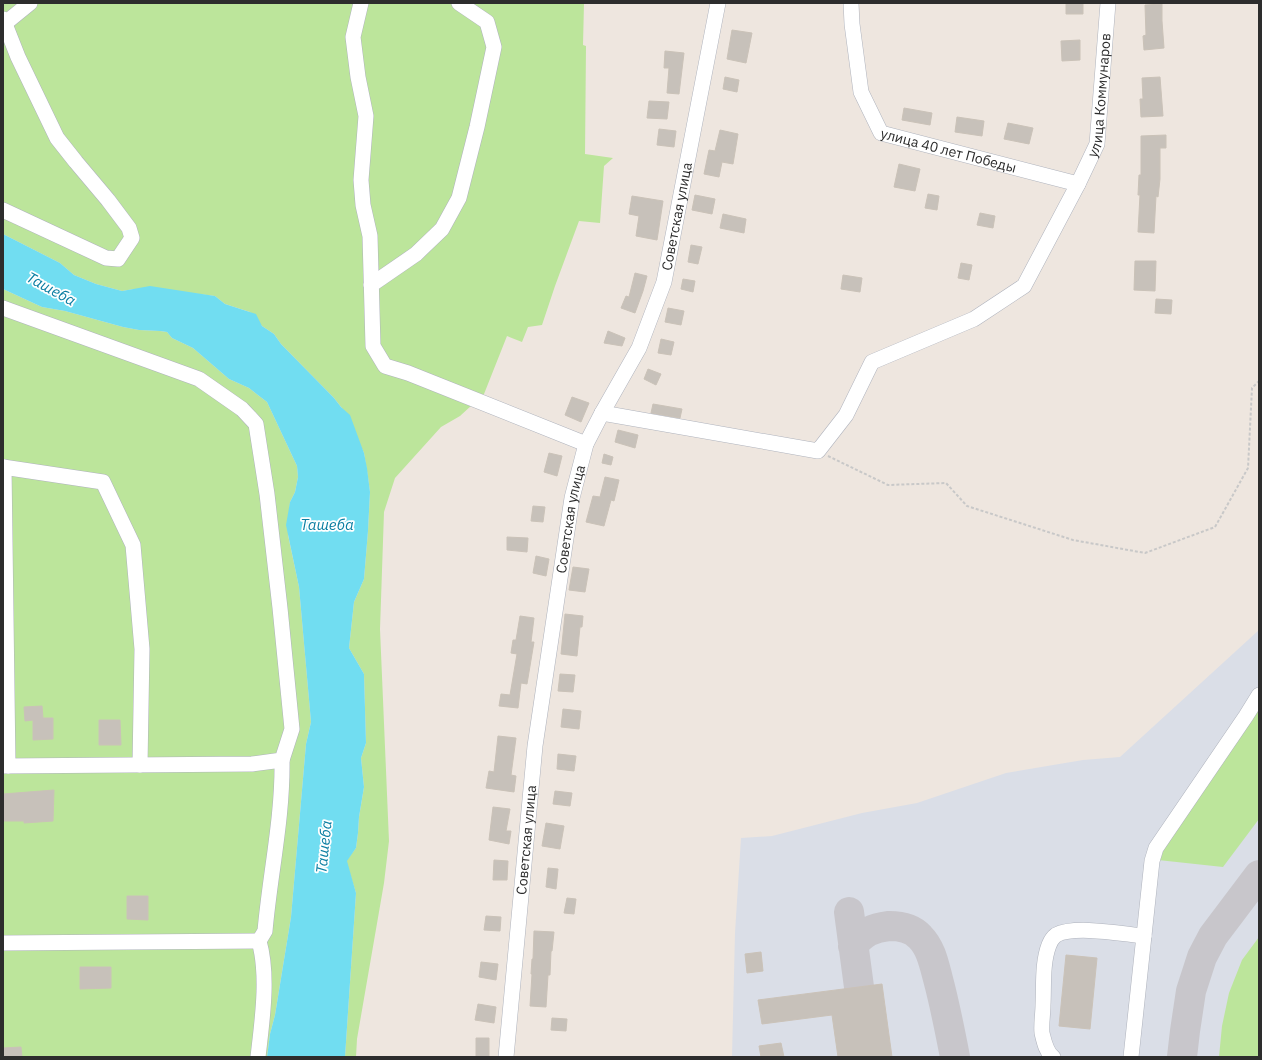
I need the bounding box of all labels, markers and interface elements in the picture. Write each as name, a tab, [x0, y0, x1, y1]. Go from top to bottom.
street label: улица Коммунаров	[1083, 32, 1115, 160]
street label: улица 40 лет Победы	[879, 124, 1018, 177]
street label: Советская улица	[657, 160, 696, 272]
water label: Ташеба	[23, 267, 79, 310]
street label: Советская улица	[552, 462, 589, 575]
water label: Ташеба	[300, 515, 354, 534]
street label: Советская улица	[512, 784, 540, 896]
water label: Ташеба	[311, 819, 336, 874]

